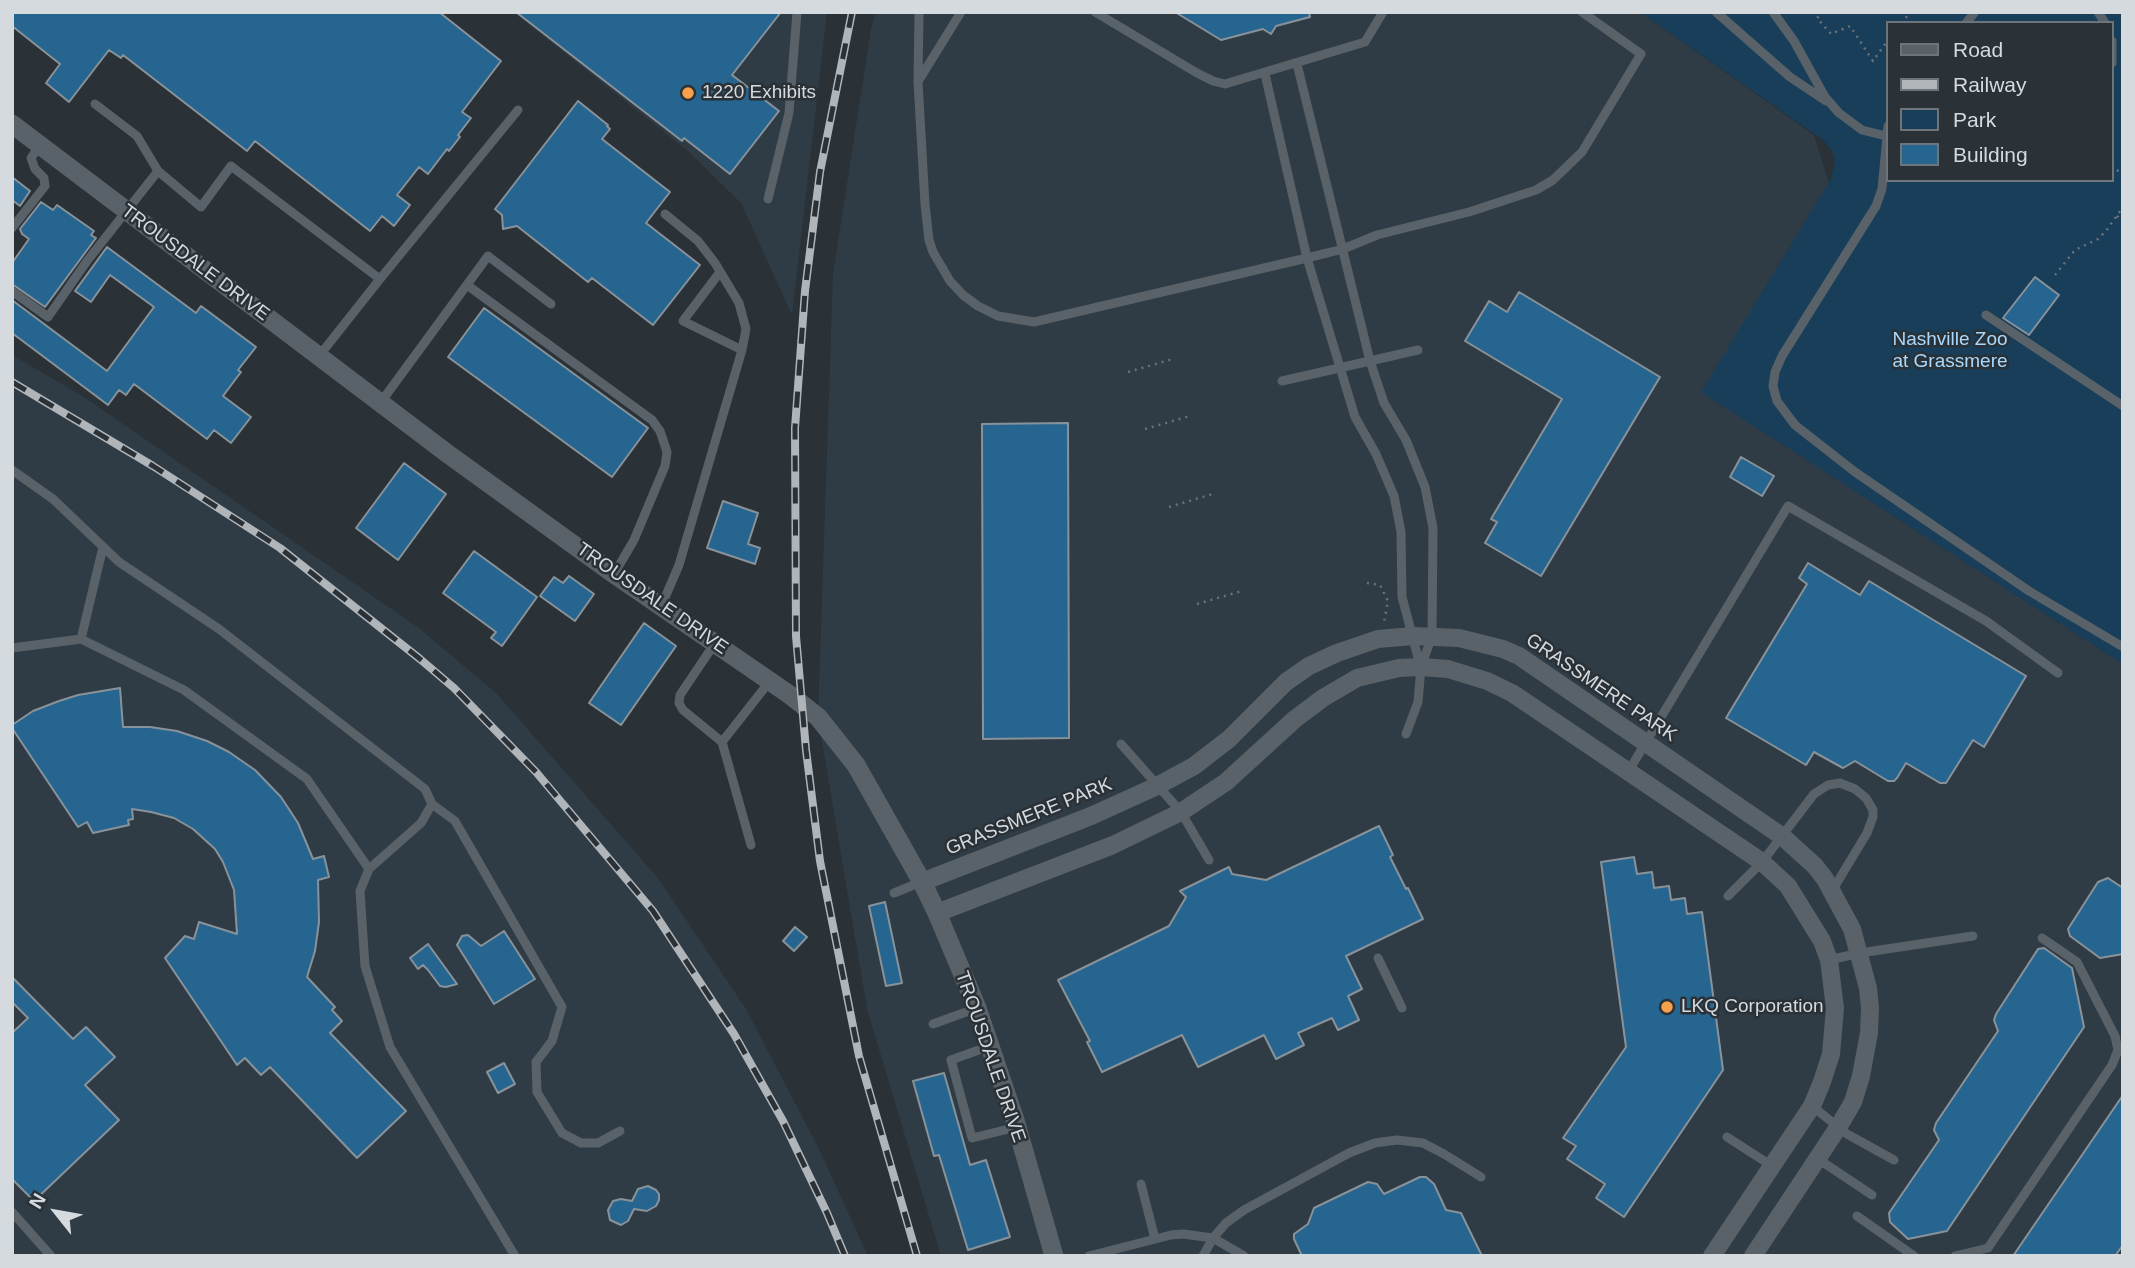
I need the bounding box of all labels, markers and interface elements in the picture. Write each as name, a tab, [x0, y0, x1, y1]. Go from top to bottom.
legend	[1886, 21, 2114, 182]
text: Road	[1953, 38, 2003, 61]
text: Railway	[1953, 73, 2027, 96]
place label: 1220 Exhibits	[702, 82, 816, 104]
marker: 1220 Exhibits	[680, 85, 696, 101]
text: Park	[1953, 108, 1996, 131]
text: Building	[1953, 143, 2028, 166]
street label: TROUSDALE DRIVE	[116, 200, 274, 326]
park label: Nashville Zoo at Grassmere	[1892, 329, 2008, 373]
street label: TROUSDALE DRIVE	[572, 538, 732, 660]
street label: GRASSMERE PARK	[1521, 629, 1681, 747]
street label: GRASSMERE PARK	[943, 773, 1115, 861]
street label: TROUSDALE DRIVE	[950, 968, 1030, 1146]
place label: LKQ Corporation	[1681, 996, 1824, 1018]
marker: LKQ Corporation	[1659, 999, 1675, 1015]
north arrow	[21, 1177, 91, 1247]
text: N	[25, 1190, 50, 1212]

